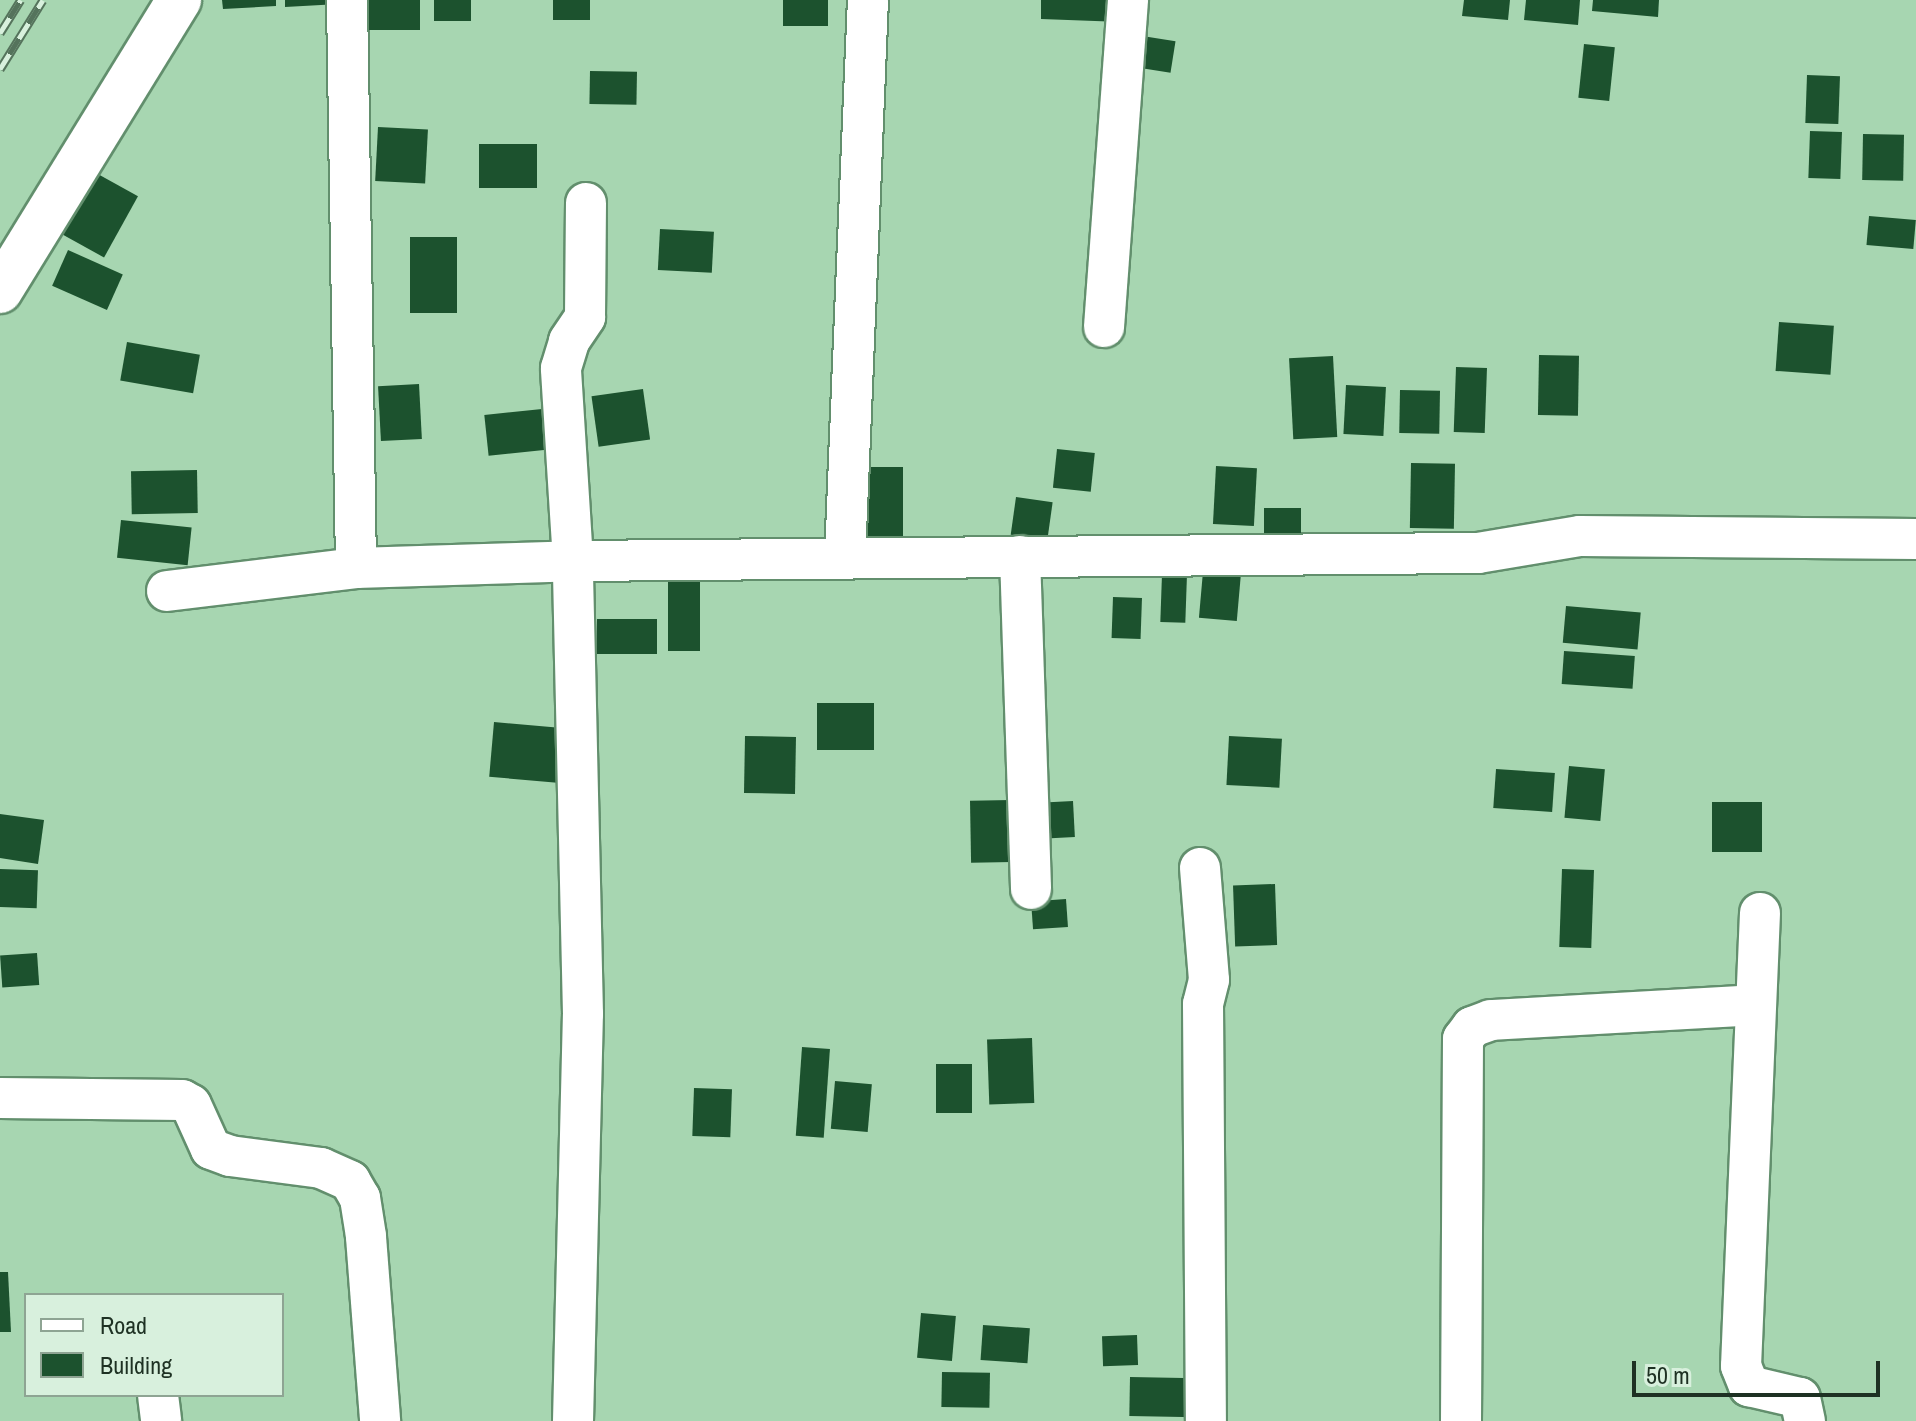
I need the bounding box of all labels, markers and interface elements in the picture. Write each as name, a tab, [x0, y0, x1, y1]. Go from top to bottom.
legend	[24, 1293, 284, 1397]
text: Road	[100, 1309, 147, 1341]
scale bar	[1636, 1345, 1884, 1395]
text: Building	[100, 1349, 172, 1381]
text: 50 m	[1646, 1359, 1690, 1391]

